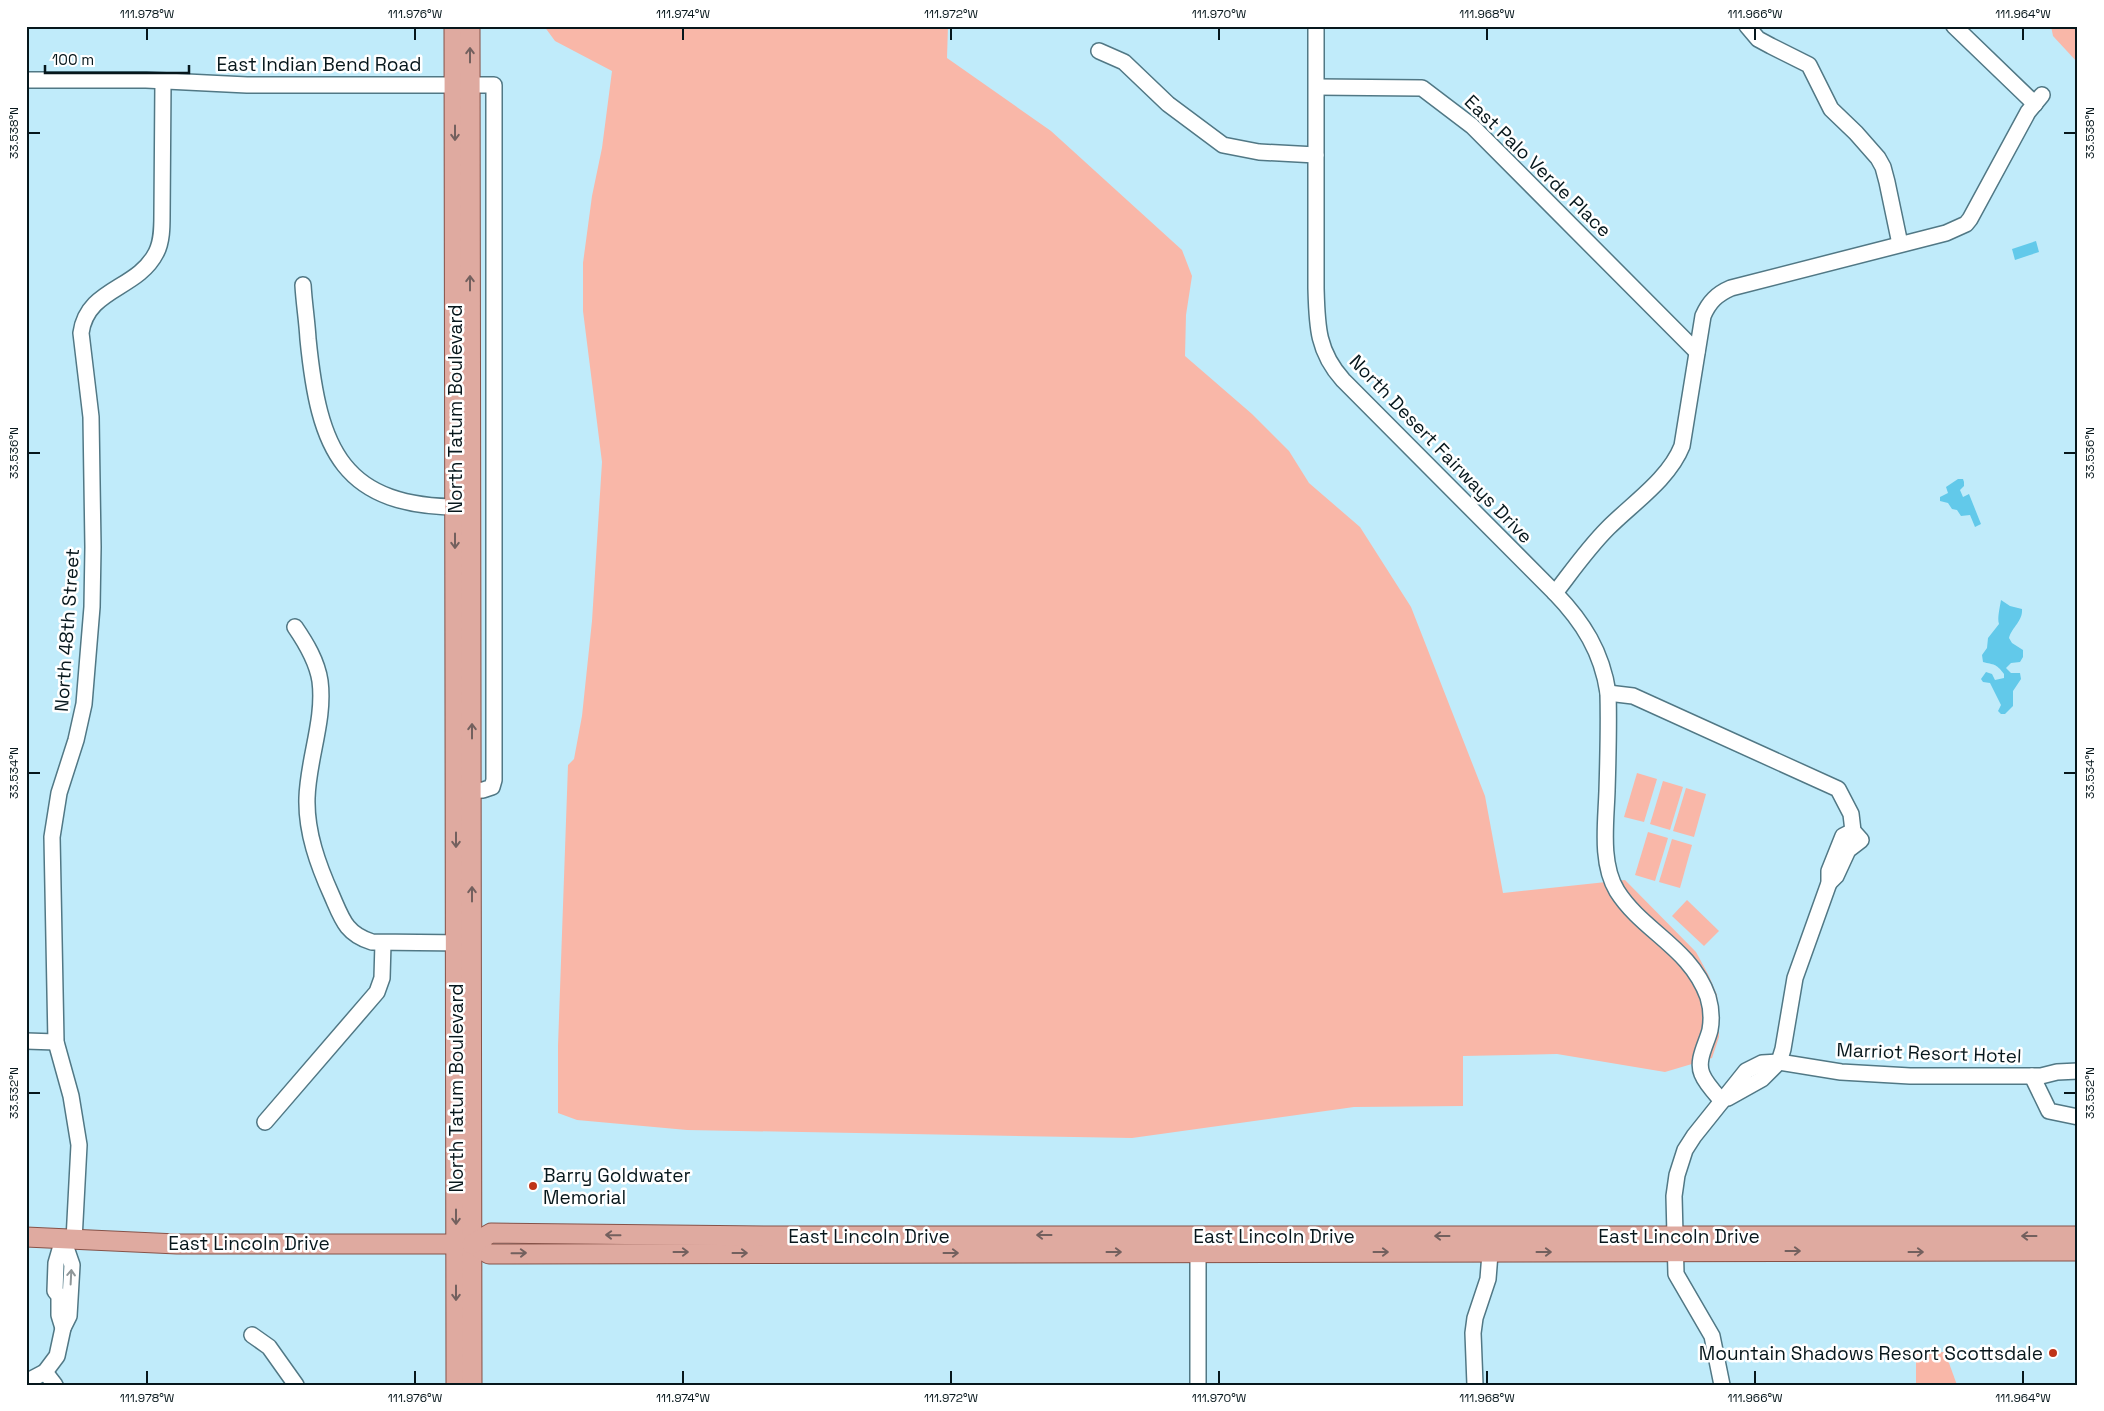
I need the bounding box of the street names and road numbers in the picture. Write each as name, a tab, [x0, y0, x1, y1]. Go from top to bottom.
street label: East Indian Bend Road	[217, 52, 421, 77]
street label: East Palo Verde Place	[1459, 89, 1617, 243]
street label: North Tatum Boulevard	[443, 304, 468, 514]
street label: North Desert Fairways Drive	[1344, 349, 1538, 549]
street label: North 48th Street	[49, 547, 85, 713]
street label: North Tatum Boulevard	[444, 983, 469, 1193]
street label: Marriot Resort Hotel	[1836, 1037, 2022, 1069]
street label: East Lincoln Drive	[788, 1224, 950, 1249]
street label: East Lincoln Drive	[1193, 1224, 1355, 1249]
street label: East Lincoln Drive	[1598, 1224, 1760, 1249]
street label: East Lincoln Drive	[168, 1231, 330, 1256]

